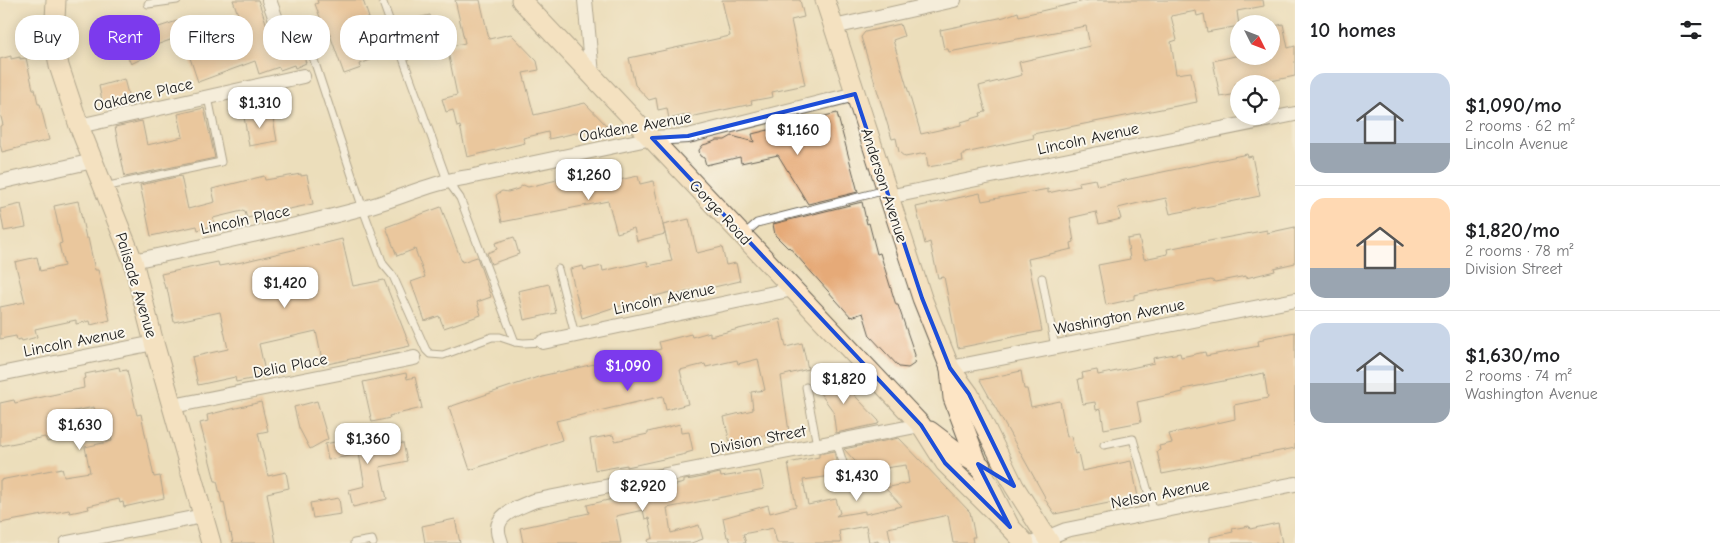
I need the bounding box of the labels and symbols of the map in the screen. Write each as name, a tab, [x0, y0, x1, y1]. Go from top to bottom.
north arrow	[1230, 15, 1280, 65]
street label: Oakdene Place	[92, 75, 195, 115]
pin: $1,310	[219, 86, 301, 129]
street label: Oakdene Avenue	[578, 108, 693, 146]
pin: $1,160	[757, 114, 839, 156]
street label: Lincoln Avenue	[1036, 119, 1140, 158]
street label: Anderson Avenue	[857, 126, 911, 245]
pin: $1,260	[548, 158, 630, 201]
street label: Gorge Road	[686, 176, 755, 249]
street label: Lincoln Place	[199, 202, 291, 238]
street label: Palisade Avenue	[111, 230, 161, 340]
pin: $1,420	[244, 266, 326, 309]
street label: Lincoln Avenue	[612, 279, 716, 318]
street label: Washington Avenue	[1052, 295, 1186, 338]
street label: Lincoln Avenue	[22, 323, 127, 361]
street label: Delia Place	[252, 350, 329, 382]
pin: $1,090	[587, 350, 669, 392]
pin: $1,820	[803, 362, 885, 405]
pin: $1,630	[39, 408, 121, 451]
pin: $1,360	[327, 422, 409, 465]
street label: Division Street	[709, 422, 808, 458]
pin: $1,430	[816, 460, 898, 502]
pin: $2,920	[602, 470, 684, 512]
street label: Nelson Avenue	[1109, 476, 1211, 512]

